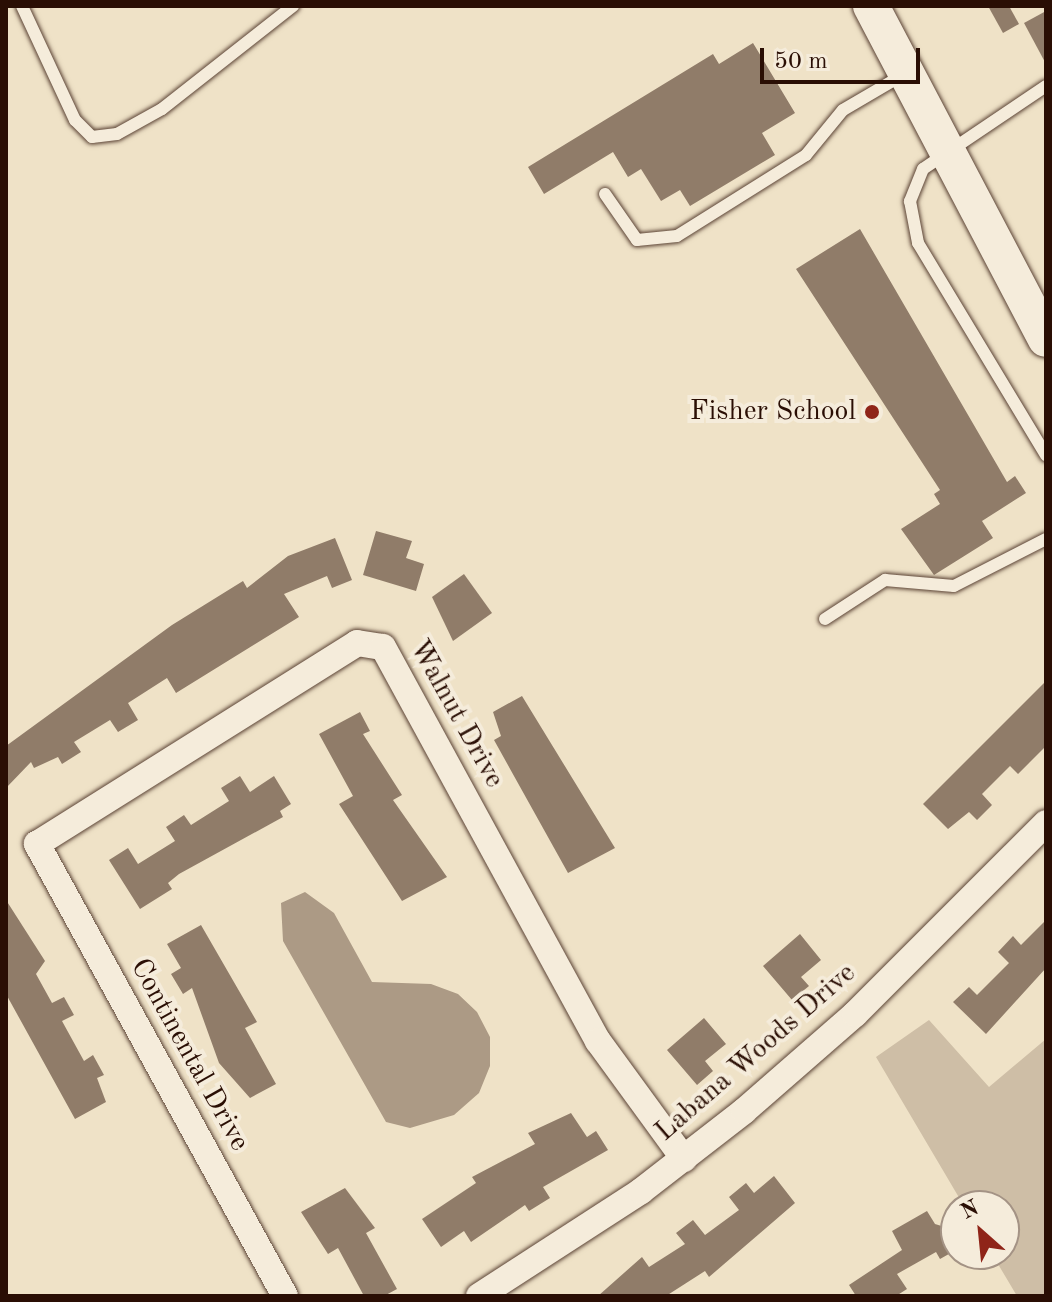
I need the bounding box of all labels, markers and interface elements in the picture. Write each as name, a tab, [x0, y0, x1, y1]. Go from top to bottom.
scale bar	[764, 32, 924, 82]
text: 50 m	[774, 50, 828, 74]
place label: Fisher School	[690, 395, 856, 429]
marker: Fisher School	[863, 403, 881, 421]
street label: Walnut Drive	[402, 634, 510, 794]
street label: Continental Drive	[122, 953, 256, 1157]
street label: Labana Woods Drive	[649, 957, 863, 1149]
north arrow	[940, 1190, 1020, 1270]
text: N	[958, 1197, 982, 1224]

